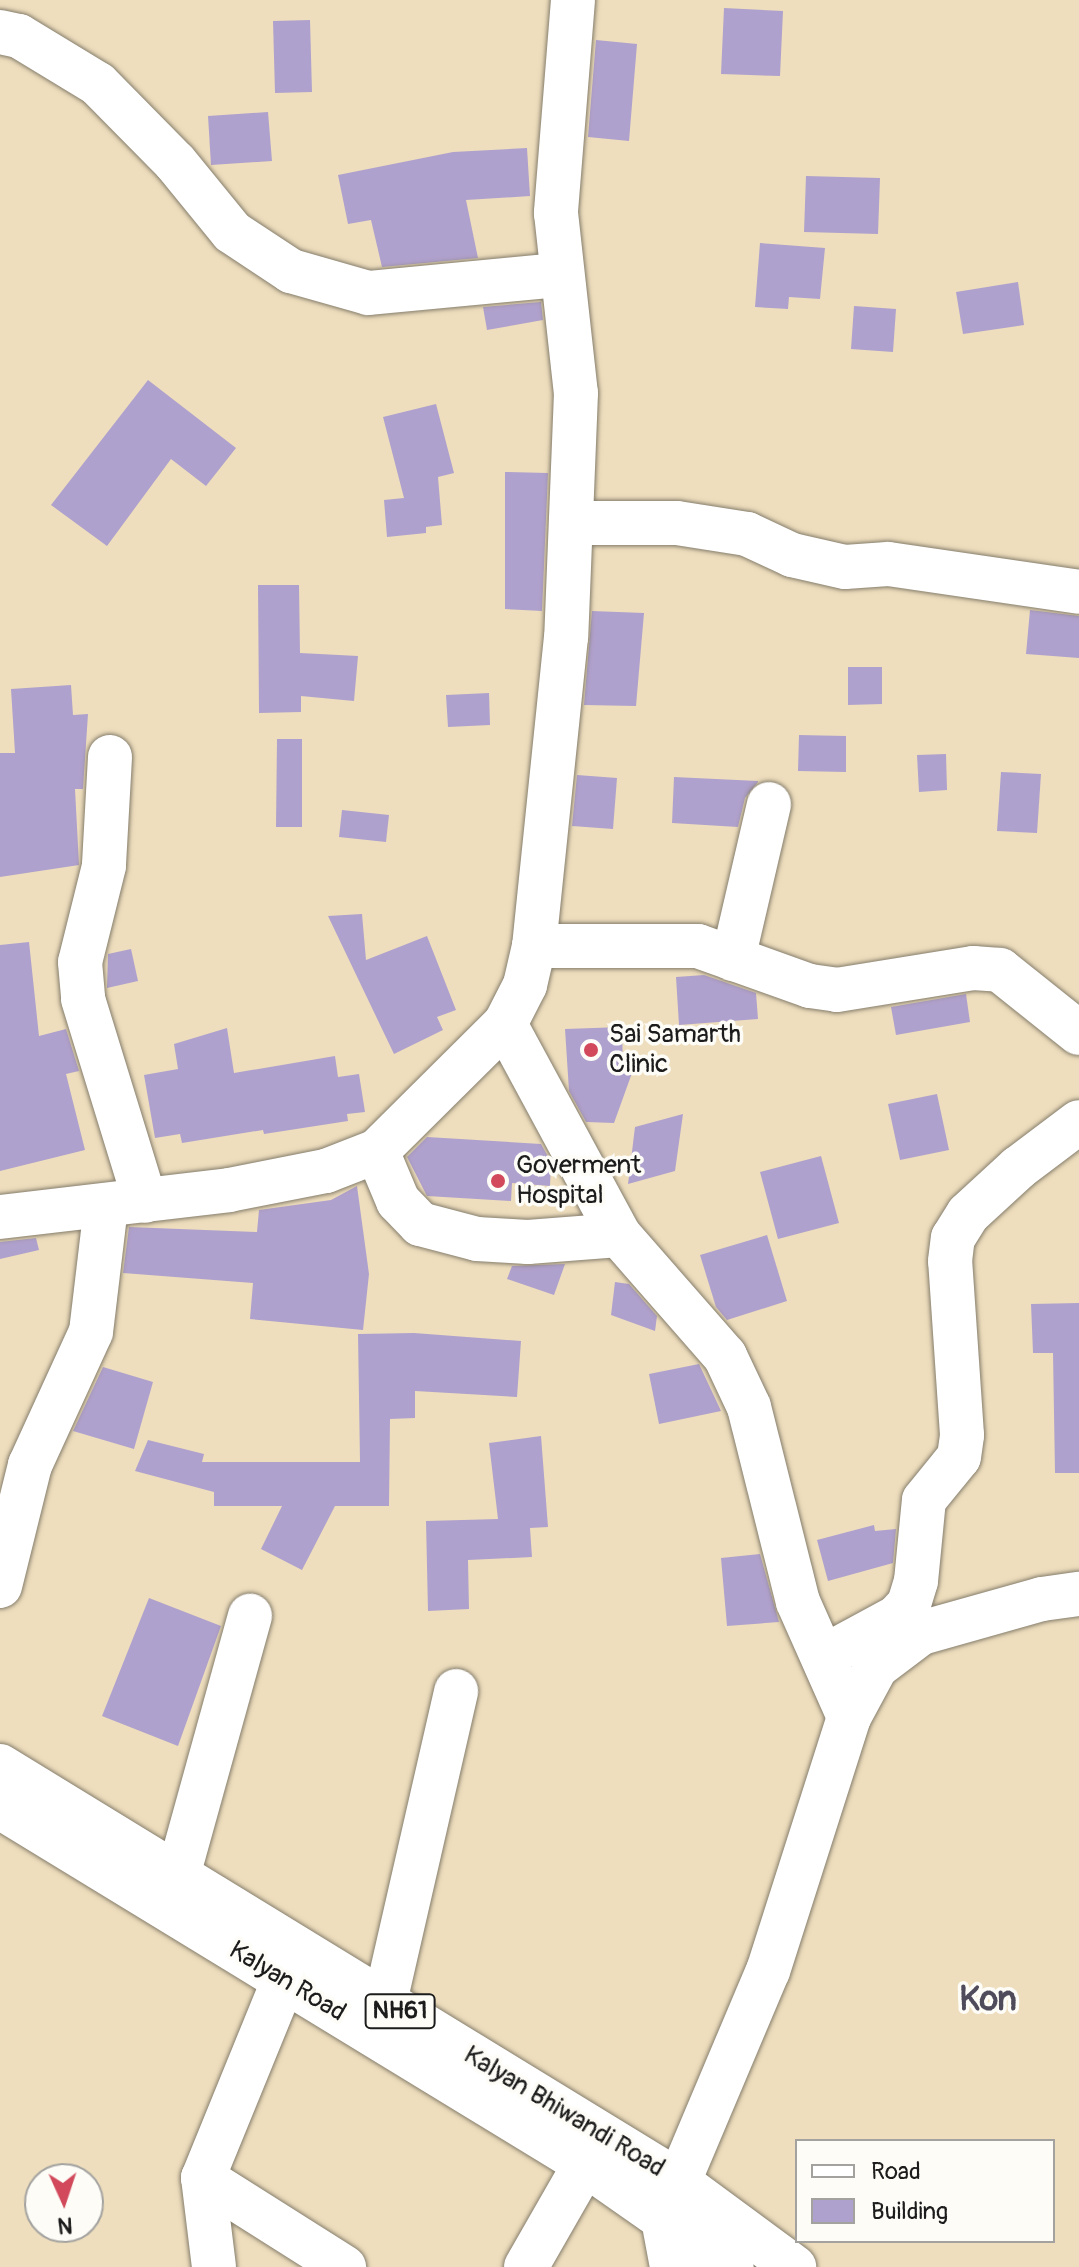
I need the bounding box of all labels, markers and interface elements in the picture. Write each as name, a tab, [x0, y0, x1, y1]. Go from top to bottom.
place label: Sai Samarth Clinic	[609, 1019, 741, 1080]
marker: Sai Samarth Clinic	[580, 1039, 602, 1061]
place label: Goverment Hospital	[516, 1150, 641, 1212]
marker: Goverment Hospital	[487, 1170, 509, 1192]
street label: Kalyan Road	[223, 1935, 351, 2029]
district label: Kon	[959, 1980, 1017, 2020]
road number: NH61	[364, 1991, 436, 2031]
street label: Kalyan Bhiwandi Road	[458, 2040, 670, 2184]
legend	[795, 2139, 1055, 2243]
text: Road	[871, 2157, 921, 2186]
north arrow	[24, 2163, 104, 2243]
text: Building	[871, 2197, 948, 2226]
text: N	[57, 2211, 73, 2239]

